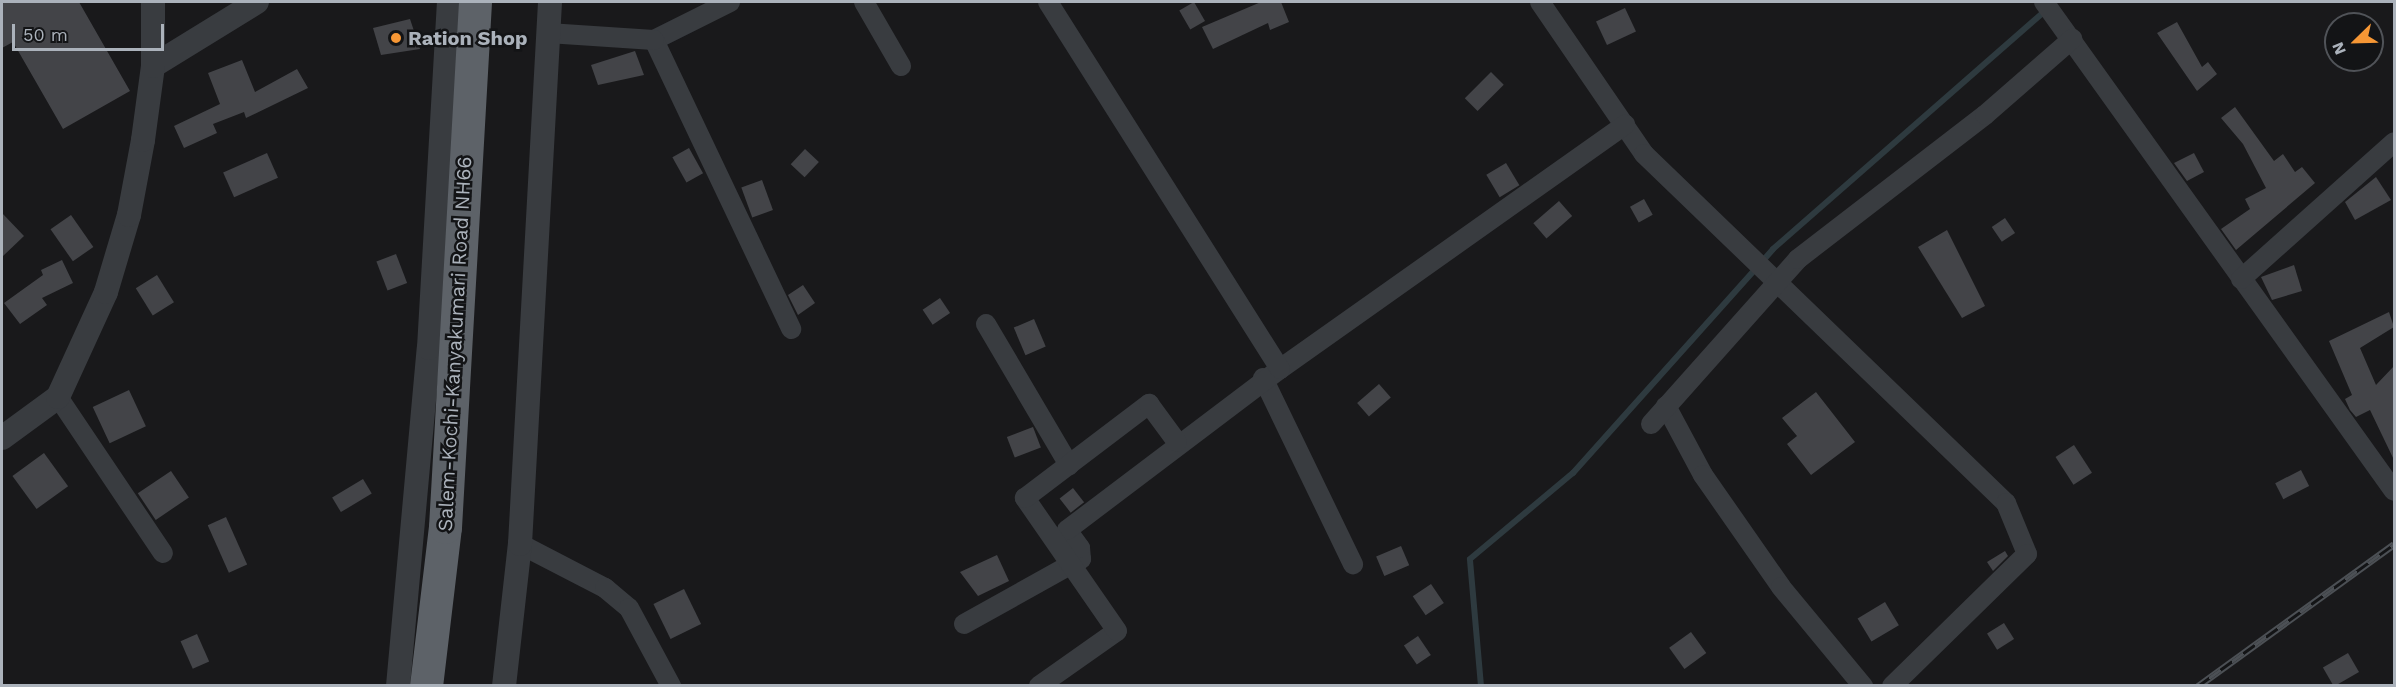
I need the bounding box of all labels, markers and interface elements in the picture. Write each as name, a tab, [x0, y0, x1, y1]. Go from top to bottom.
scale bar	[15, 12, 166, 50]
north arrow	[2324, 12, 2384, 72]
text: 50 m	[23, 24, 68, 45]
place label: Ration Shop	[408, 26, 527, 50]
marker: Ration Shop	[389, 31, 403, 45]
text: N	[2328, 39, 2350, 58]
street label: Salem-Kochi-Kanyakumari Road NH66	[433, 156, 477, 532]

